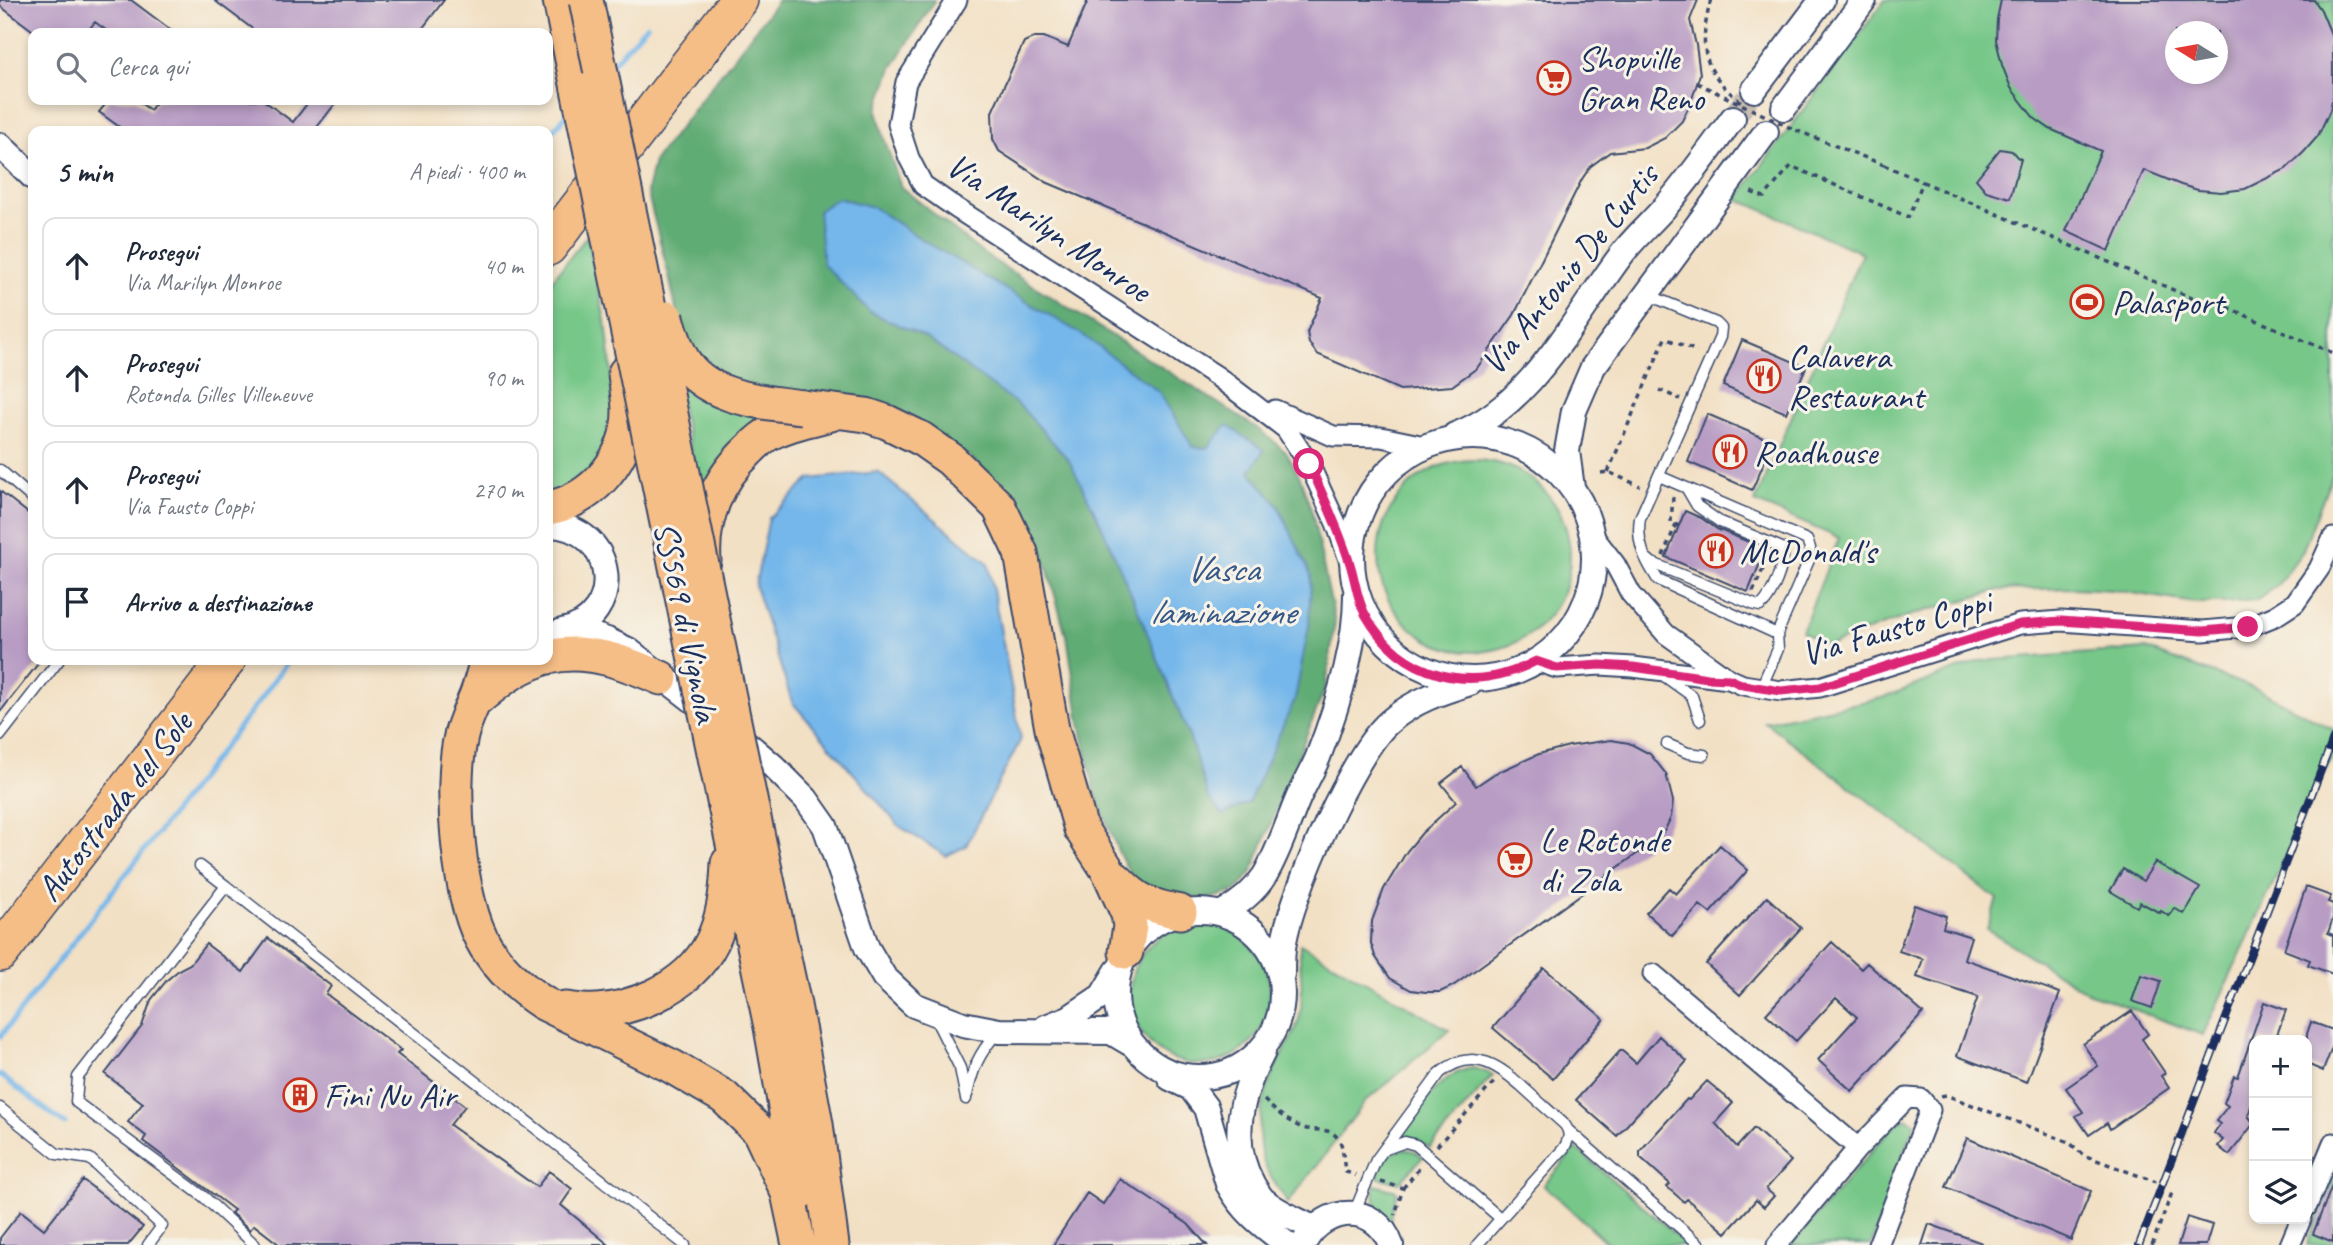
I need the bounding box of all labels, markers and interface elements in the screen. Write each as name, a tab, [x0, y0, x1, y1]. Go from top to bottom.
north arrow	[2165, 21, 2228, 84]
search box	[28, 28, 553, 105]
place label: Shopville Gran Reno	[1578, 36, 1706, 121]
icon: search	[52, 48, 90, 86]
text: Cerca qui	[108, 50, 188, 83]
supermarket icon: Shopville Gran Reno	[1535, 59, 1573, 97]
street label: Via Marilyn Monroe	[938, 143, 1162, 314]
street label: Via Antonio De Curtis	[1470, 152, 1670, 384]
text: 5 min	[56, 153, 113, 191]
text: A piedi · 400 m	[409, 157, 525, 186]
text: Prosegui	[125, 235, 198, 268]
icon: ahead	[58, 247, 96, 285]
text: 40 m	[484, 252, 523, 281]
text: Via Marilyn Monroe	[125, 268, 281, 297]
place label: Palasport	[2112, 280, 2227, 325]
sports icon: Palasport	[2068, 283, 2106, 321]
place label: Calavera Restaurant	[1788, 334, 1927, 419]
text: Prosegui	[125, 347, 198, 380]
restaurant icon: Calavera Restaurant	[1745, 357, 1783, 395]
icon: ahead	[58, 359, 96, 397]
text: 90 m	[484, 364, 523, 393]
text: Rotonda Gilles Villeneuve	[125, 380, 312, 409]
place label: Roadhouse	[1754, 430, 1880, 475]
restaurant icon: Roadhouse	[1711, 433, 1749, 471]
route start	[1293, 448, 1324, 479]
text: Prosegui	[125, 459, 198, 492]
icon: ahead	[58, 471, 96, 509]
text: 270 m	[474, 476, 523, 505]
text: Via Fausto Coppi	[125, 492, 253, 521]
street label: SS569 di Vignola	[643, 518, 730, 729]
place label: McDonald's	[1740, 529, 1879, 574]
restaurant icon: McDonald's	[1697, 532, 1735, 570]
water label: Vasca laminazione	[1150, 545, 1299, 635]
street label: Via Fausto Coppi	[1796, 578, 2000, 676]
icon: arrive	[58, 583, 96, 621]
text: Arrivo a destinazione	[125, 586, 311, 619]
route end	[2232, 611, 2263, 642]
street label: Autostrada del Sole	[26, 700, 204, 910]
place label: Le Rotonde di Zola	[1540, 818, 1672, 903]
supermarket icon: Le Rotonde di Zola	[1496, 841, 1534, 879]
map controls	[2249, 1035, 2312, 1224]
button: +	[2249, 1035, 2312, 1098]
place label: Fini Nu Air	[324, 1073, 459, 1118]
building icon: Fini Nu Air	[281, 1076, 319, 1114]
button: −	[2249, 1098, 2312, 1161]
button: layers	[2249, 1161, 2312, 1224]

